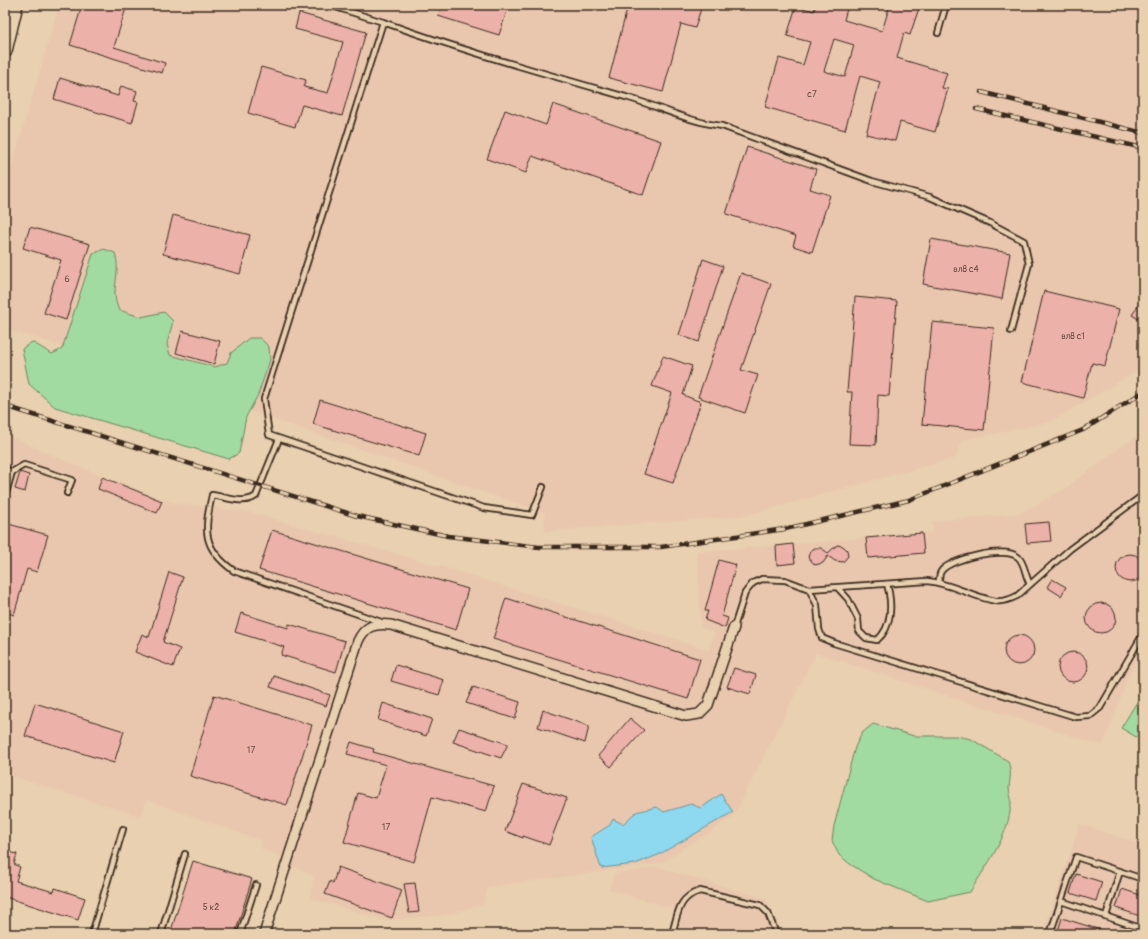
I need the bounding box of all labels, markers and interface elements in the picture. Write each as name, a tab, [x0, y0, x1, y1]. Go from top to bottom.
house number: c7	[807, 89, 817, 100]
house number: вл8 с4	[953, 264, 979, 275]
house number: 6	[64, 274, 70, 285]
house number: вл8 с1	[1061, 331, 1085, 342]
house number: 17	[247, 745, 255, 756]
house number: 17	[382, 822, 390, 833]
house number: 5 к2	[203, 902, 219, 913]

